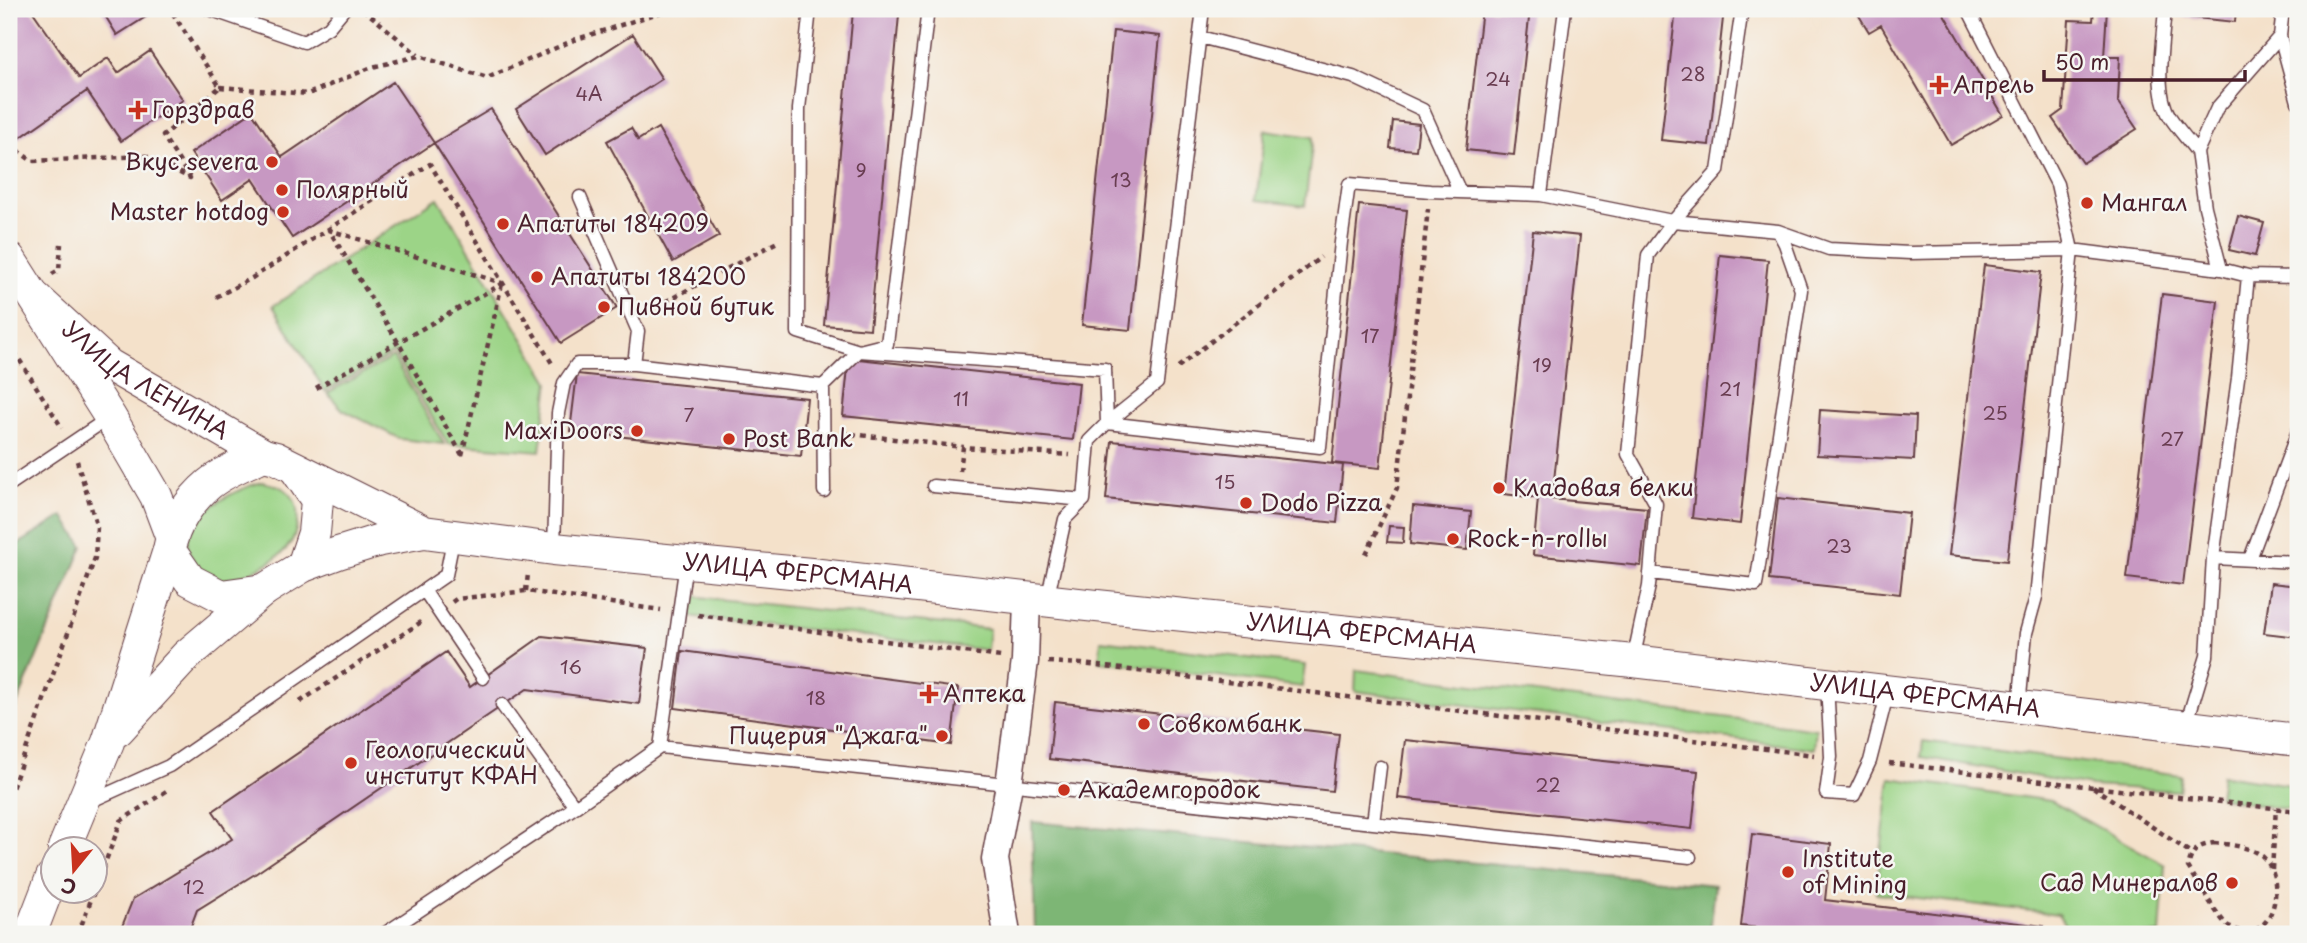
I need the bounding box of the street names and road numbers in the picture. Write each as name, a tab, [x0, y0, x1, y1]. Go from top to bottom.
street label: УЛИЦА ЛЕНИНА	[55, 312, 236, 447]
street label: УЛИЦА ФЕРСМАНА	[681, 543, 915, 601]
street label: УЛИЦА ФЕРСМАНА	[1245, 602, 1479, 661]
street label: УЛИЦА ФЕРСМАНА	[1809, 663, 2042, 725]

